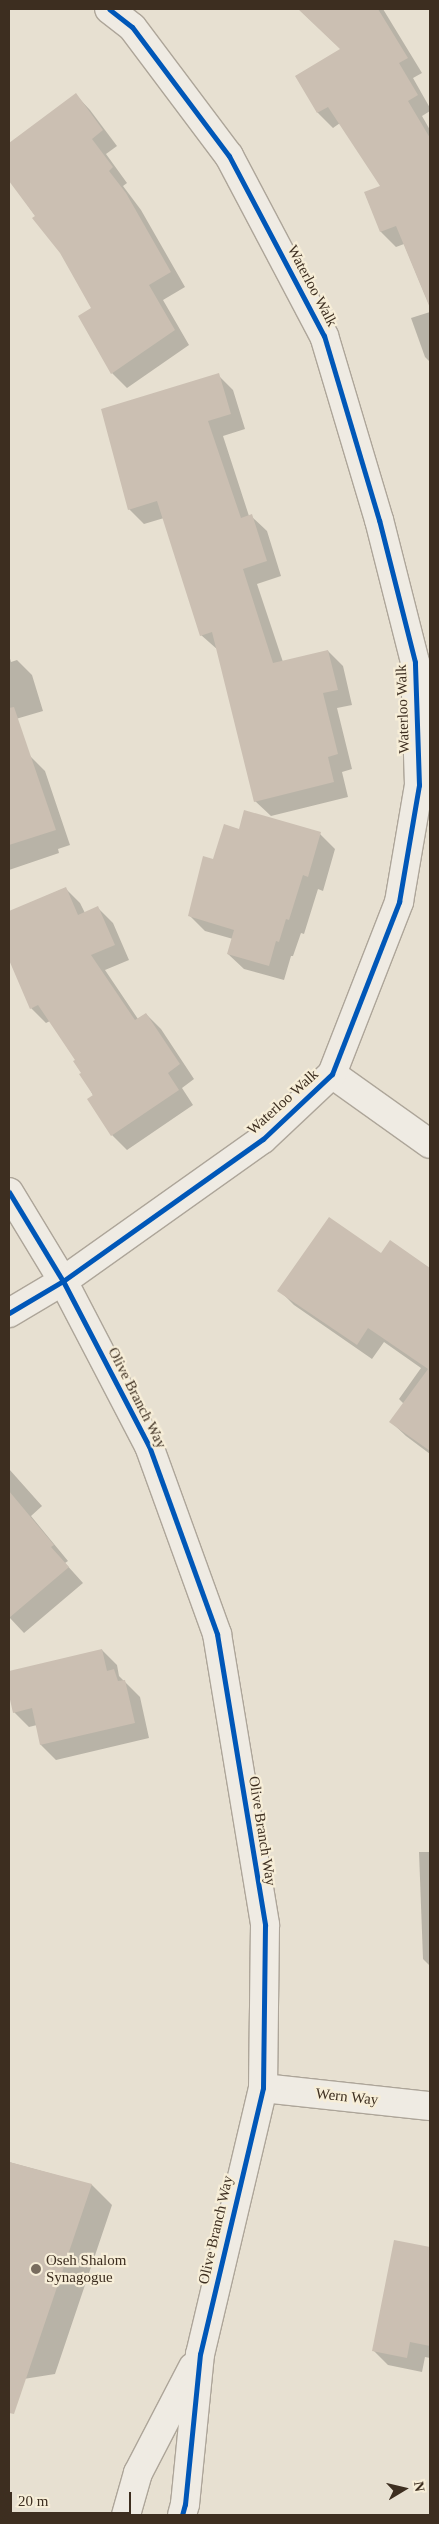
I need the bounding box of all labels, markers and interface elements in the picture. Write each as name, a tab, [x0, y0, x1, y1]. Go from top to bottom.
street label: Waterloo Walk	[283, 242, 341, 330]
street label: Waterloo Walk	[392, 664, 414, 754]
street label: Waterloo Walk	[244, 1065, 322, 1139]
street label: Olive Branch Way	[104, 1344, 170, 1452]
street label: Olive Branch Way	[244, 1775, 280, 1887]
street label: Wern Way	[315, 2085, 379, 2109]
street label: Olive Branch Way	[195, 2174, 237, 2286]
place label: Oseh Shalom Synagogue	[46, 2251, 126, 2286]
marker: Oseh Shalom Synagogue	[30, 2263, 42, 2275]
north arrow	[379, 2464, 429, 2514]
text: N	[411, 2480, 428, 2493]
scale bar	[12, 2482, 134, 2514]
text: 20 m	[18, 2493, 48, 2509]

